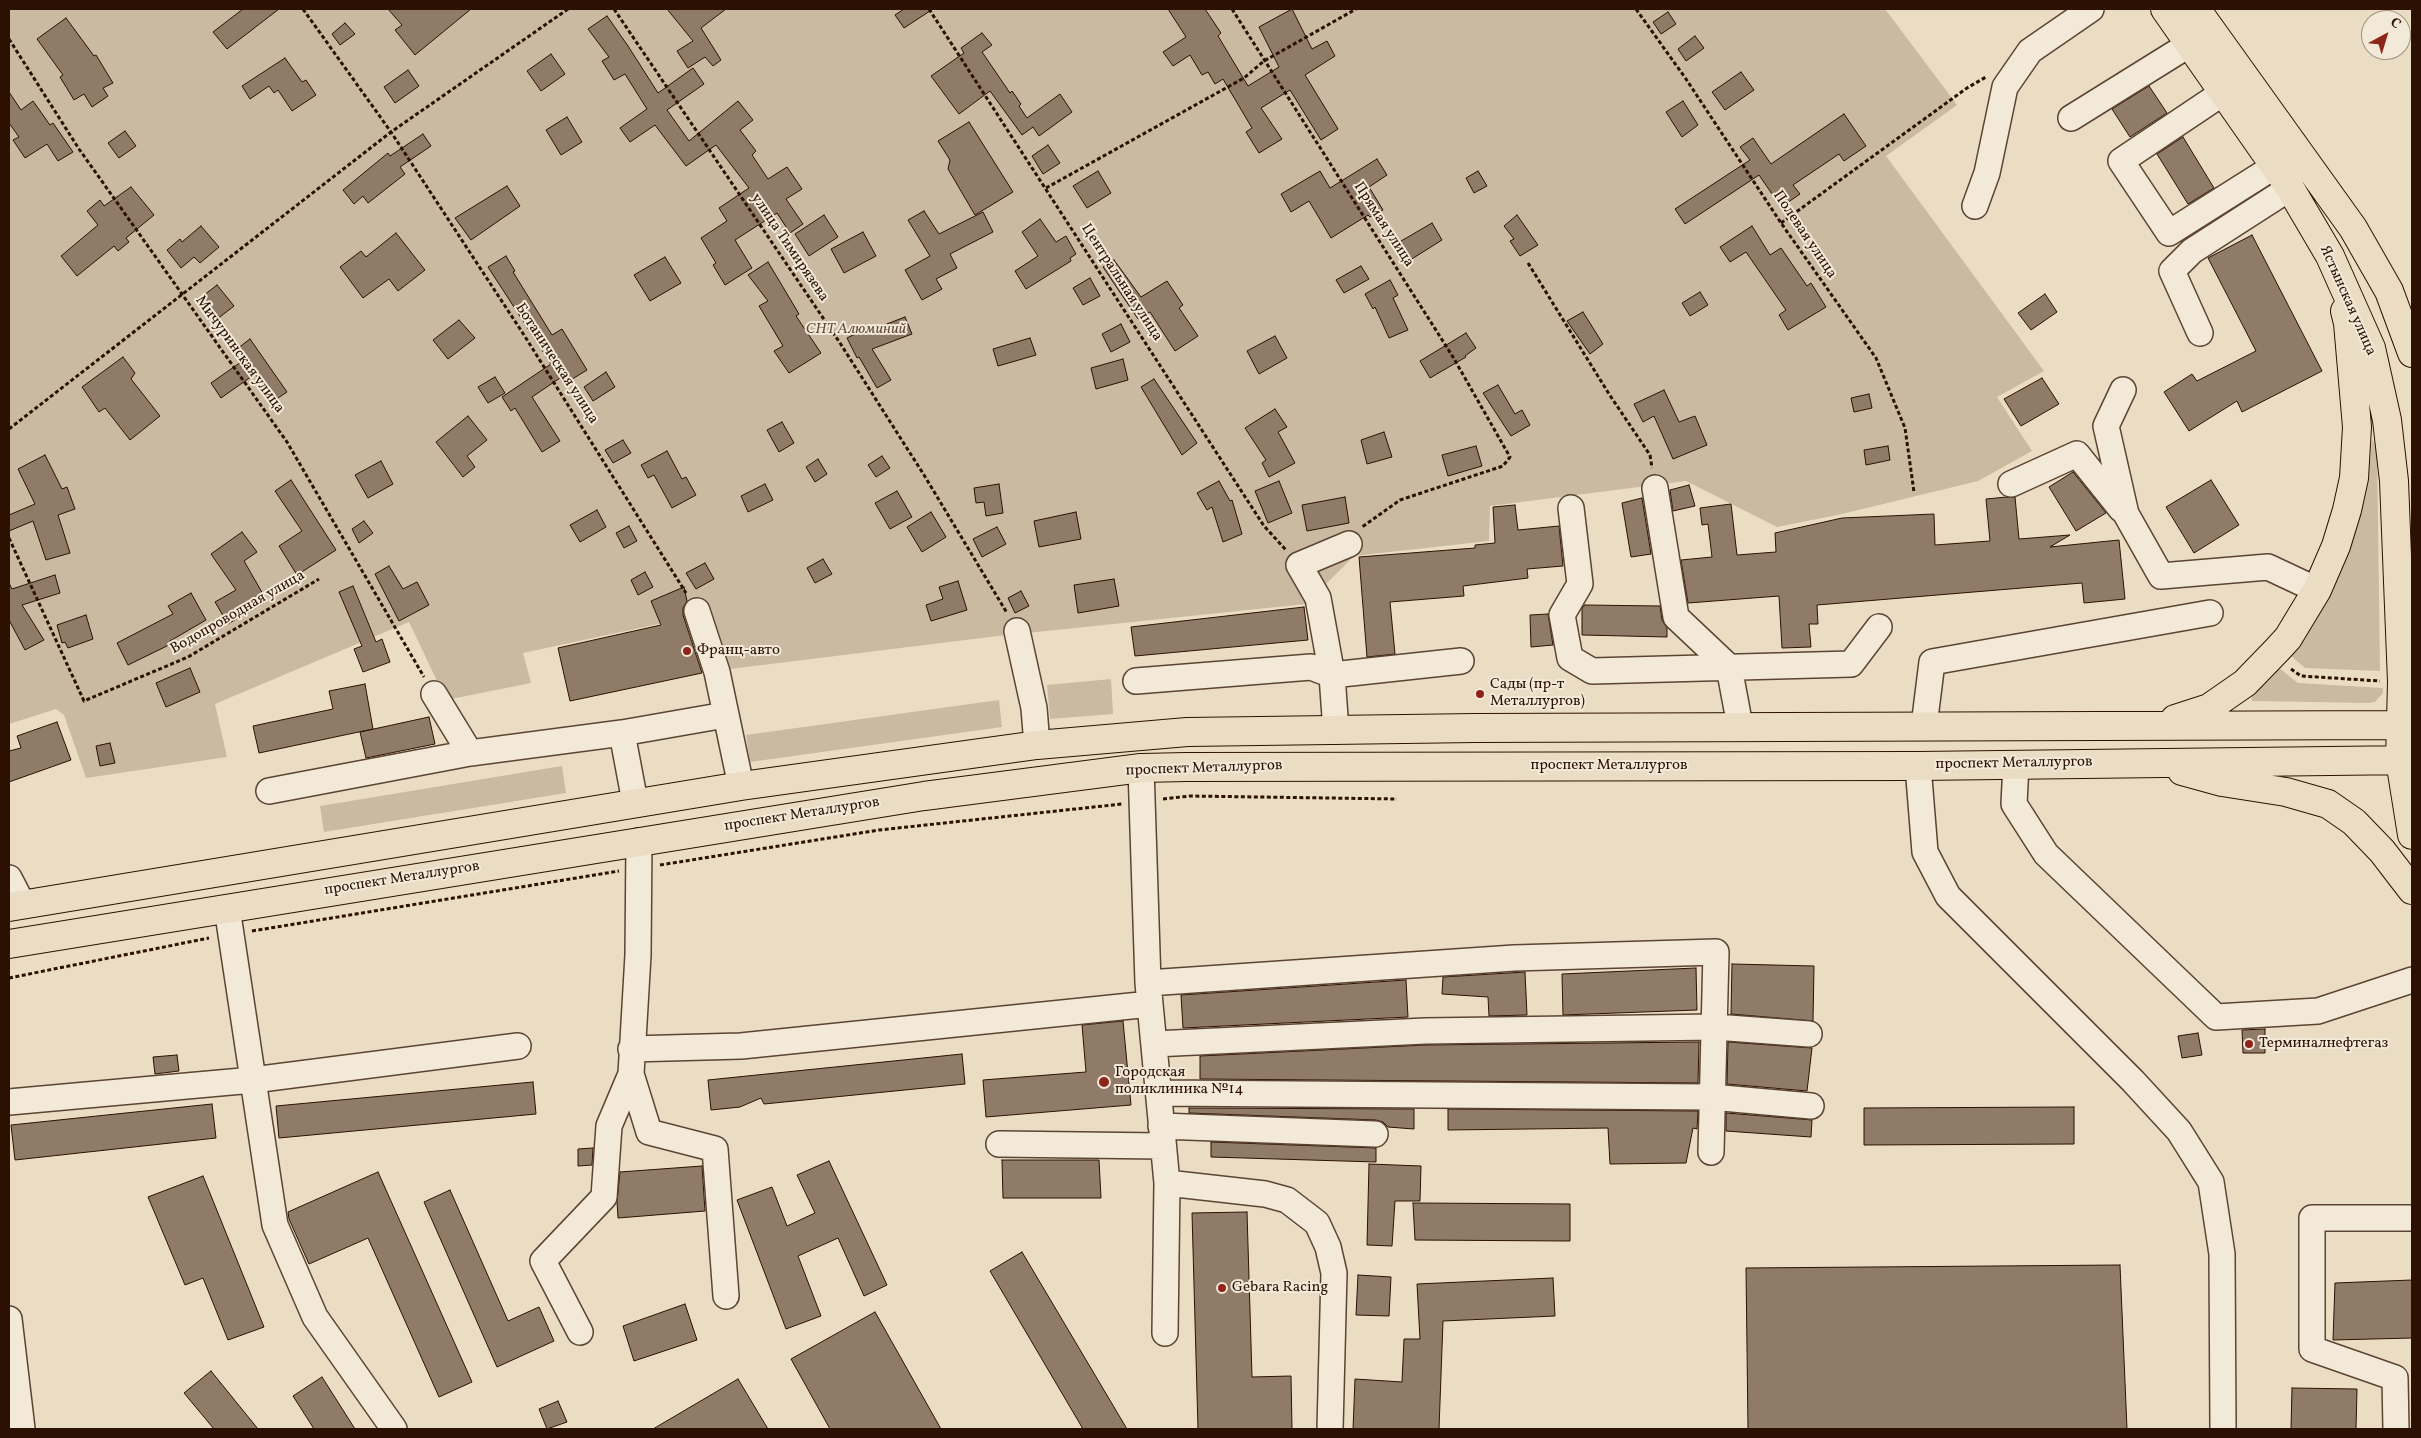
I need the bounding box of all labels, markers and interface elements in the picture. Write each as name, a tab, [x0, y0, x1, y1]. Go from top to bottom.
north arrow	[2361, 10, 2411, 60]
text: С	[2386, 14, 2405, 34]
street label: Прямая улица	[1349, 179, 1417, 271]
street label: Полевая улица	[1768, 188, 1840, 282]
street label: улица Тимирязева	[746, 191, 832, 305]
street label: Центральная улица	[1076, 221, 1166, 345]
street label: Ястынская улица	[2315, 243, 2379, 359]
street label: Мичуринская улица	[190, 293, 288, 417]
street label: Ботаническая улица	[510, 300, 602, 428]
park label: СНТ Алюминий	[806, 321, 906, 339]
street label: Водопроводная улица	[168, 567, 308, 659]
place label: Франц-авто	[697, 642, 780, 660]
marker: Франц-авто	[681, 645, 693, 657]
place label: Сады (пр-т Металлургов)	[1490, 676, 1585, 711]
marker: Сады (пр-т Металлургов)	[1474, 688, 1486, 700]
street label: проспект Металлургов	[1935, 754, 2093, 774]
street label: проспект Металлургов	[1125, 757, 1283, 781]
street label: проспект Металлургов	[1531, 757, 1687, 775]
street label: проспект Металлургов	[723, 794, 881, 836]
street label: проспект Металлургов	[323, 858, 481, 900]
place label: Терминалнефтегаз	[2259, 1035, 2388, 1053]
marker: Терминалнефтегаз	[2243, 1038, 2255, 1050]
place label: Городская поликлиника №14	[1115, 1064, 1243, 1099]
marker: Городская поликлиника №14	[1097, 1075, 1111, 1089]
place label: Gebara Racing	[1232, 1279, 1328, 1297]
marker: Gebara Racing	[1216, 1282, 1228, 1294]

